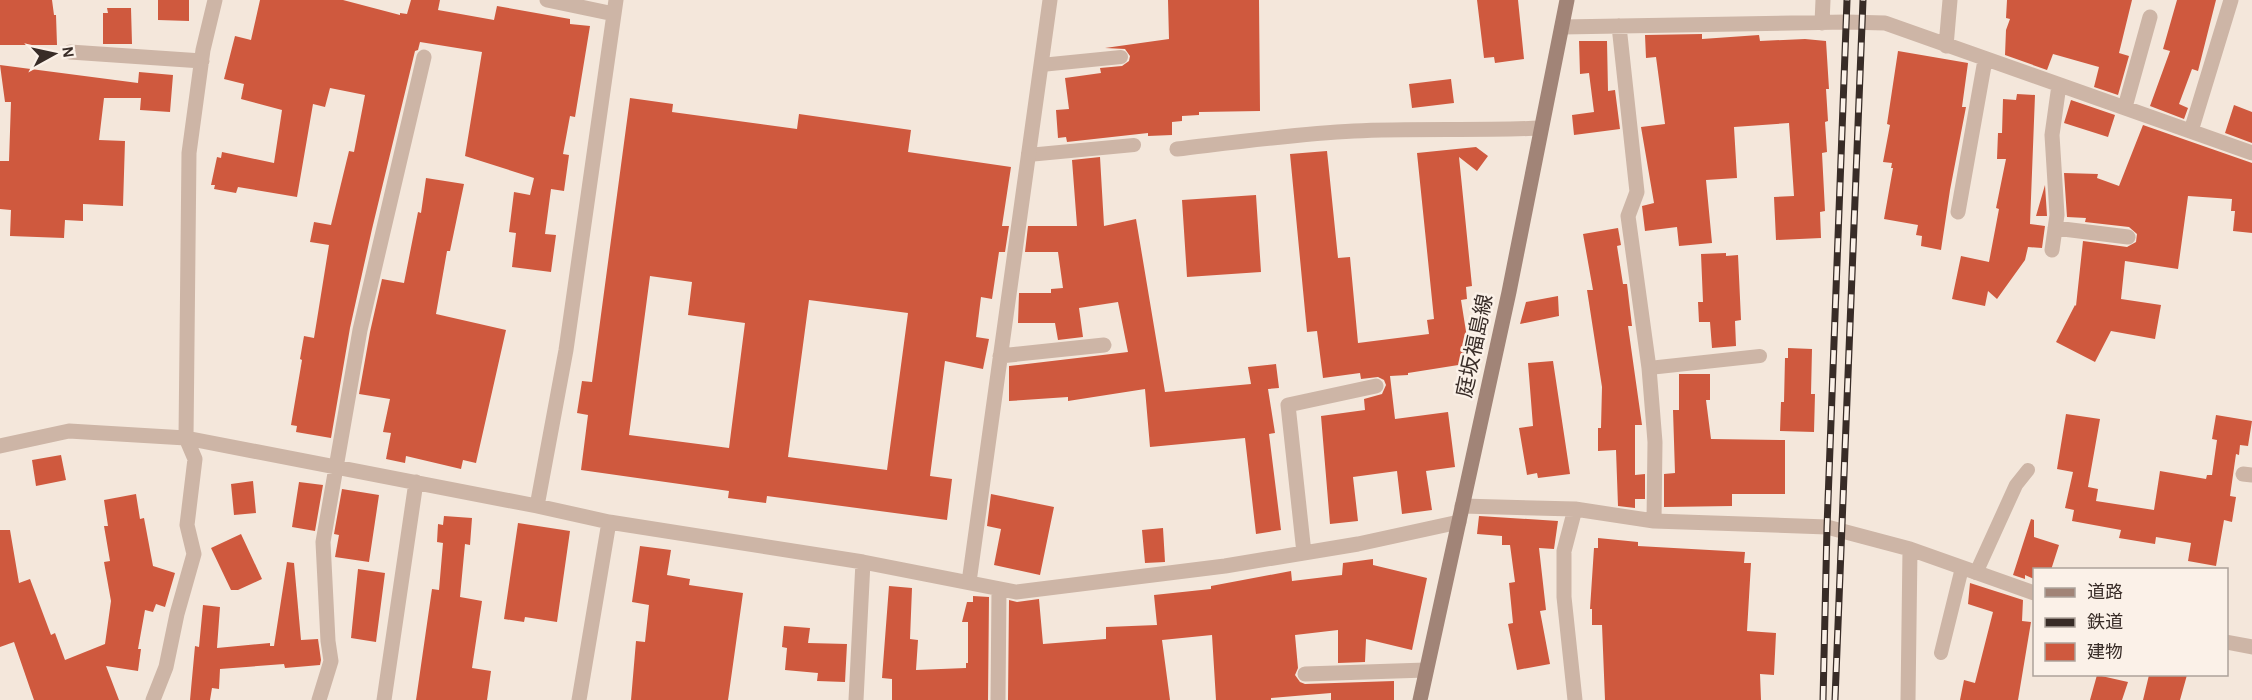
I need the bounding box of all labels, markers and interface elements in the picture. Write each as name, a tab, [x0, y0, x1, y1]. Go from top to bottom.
north arrow	[24, 24, 84, 84]
text: N	[59, 45, 77, 59]
street label: 庭坂福島線	[1453, 292, 1496, 400]
legend	[2033, 568, 2228, 676]
text: 道路	[2087, 582, 2123, 602]
text: 鉄道	[2087, 612, 2123, 632]
text: 建物	[2087, 642, 2123, 662]

